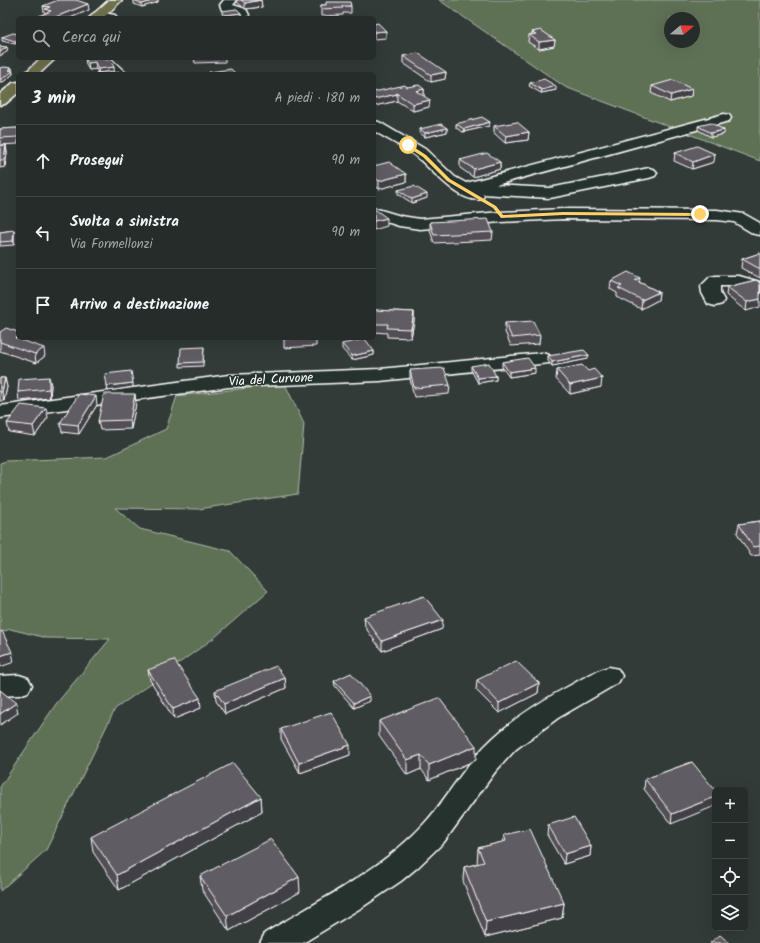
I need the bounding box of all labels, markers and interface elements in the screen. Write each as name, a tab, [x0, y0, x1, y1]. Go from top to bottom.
north arrow	[664, 12, 700, 48]
search box	[16, 16, 376, 60]
text: Cerca qui	[62, 26, 120, 50]
icon: search	[30, 27, 52, 49]
text: 3 min	[32, 85, 76, 112]
text: A piedi · 180 m	[275, 88, 360, 109]
route start	[399, 136, 417, 154]
text: Prosegui	[70, 149, 123, 173]
icon: ahead	[32, 150, 54, 172]
text: 90 m	[332, 150, 360, 171]
route end	[691, 205, 709, 223]
text: Svolta a sinistra	[70, 210, 179, 234]
icon: left	[32, 222, 54, 244]
text: 90 m	[332, 222, 360, 243]
text: Via Formellonzi	[70, 234, 153, 255]
text: Arrivo a destinazione	[70, 293, 209, 317]
icon: arrive	[32, 294, 54, 316]
street label: Via del Curvone	[228, 367, 314, 393]
map controls	[712, 787, 748, 931]
button: +	[712, 787, 748, 823]
button: −	[712, 823, 748, 859]
button: locate	[712, 859, 748, 895]
button: layers	[712, 895, 748, 931]

